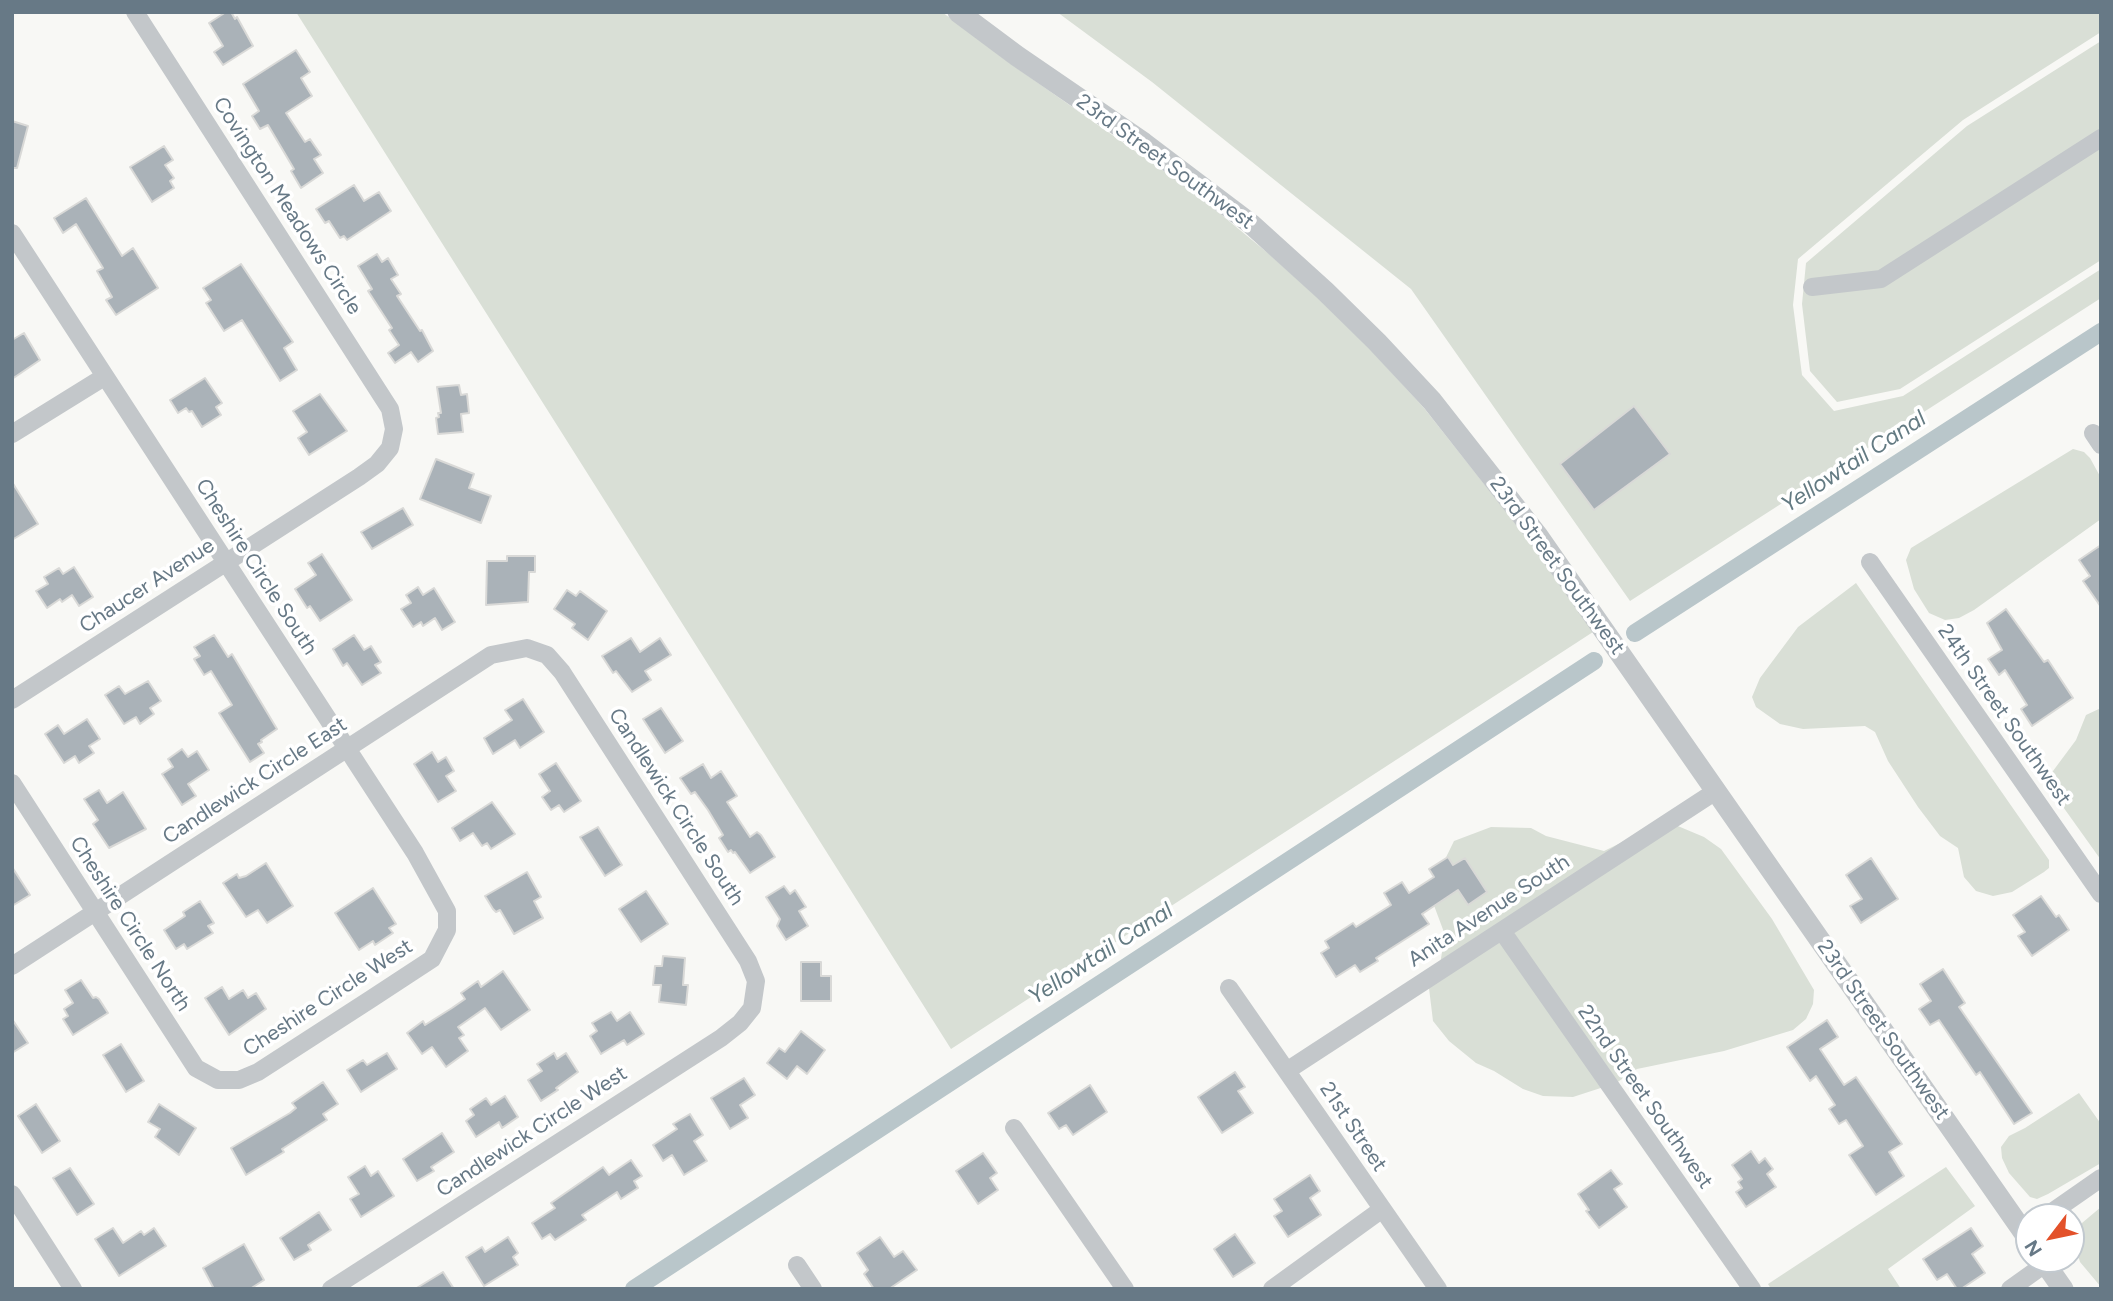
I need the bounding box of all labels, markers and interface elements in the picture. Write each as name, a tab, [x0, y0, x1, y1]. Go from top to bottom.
street label: 23rd Street Southwest	[1071, 89, 1259, 235]
street label: Covington Meadows Circle	[207, 93, 367, 319]
water label: Yellowtail Canal	[1777, 405, 1931, 519]
street label: 23rd Street Southwest	[1484, 472, 1630, 660]
street label: Cheshire Circle South	[190, 474, 322, 660]
street label: Chaucer Avenue	[75, 533, 219, 639]
street label: 24th Street Southwest	[1932, 620, 2076, 810]
street label: Candlewick Circle South	[603, 704, 749, 910]
street label: Candlewick Circle East	[158, 712, 352, 850]
street label: Cheshire Circle North	[64, 832, 196, 1016]
street label: Anita Avenue South	[1404, 849, 1574, 973]
water label: Yellowtail Canal	[1024, 897, 1178, 1011]
street label: Cheshire Circle West	[239, 934, 417, 1062]
street label: 23rd Street Southwest	[1811, 935, 1955, 1125]
street label: 22nd Street Southwest	[1572, 1000, 1718, 1194]
street label: Candlewick Circle West	[432, 1061, 632, 1203]
street label: 21st Street	[1314, 1078, 1392, 1176]
north arrow	[2015, 1203, 2085, 1273]
text: N	[2020, 1236, 2047, 1261]

